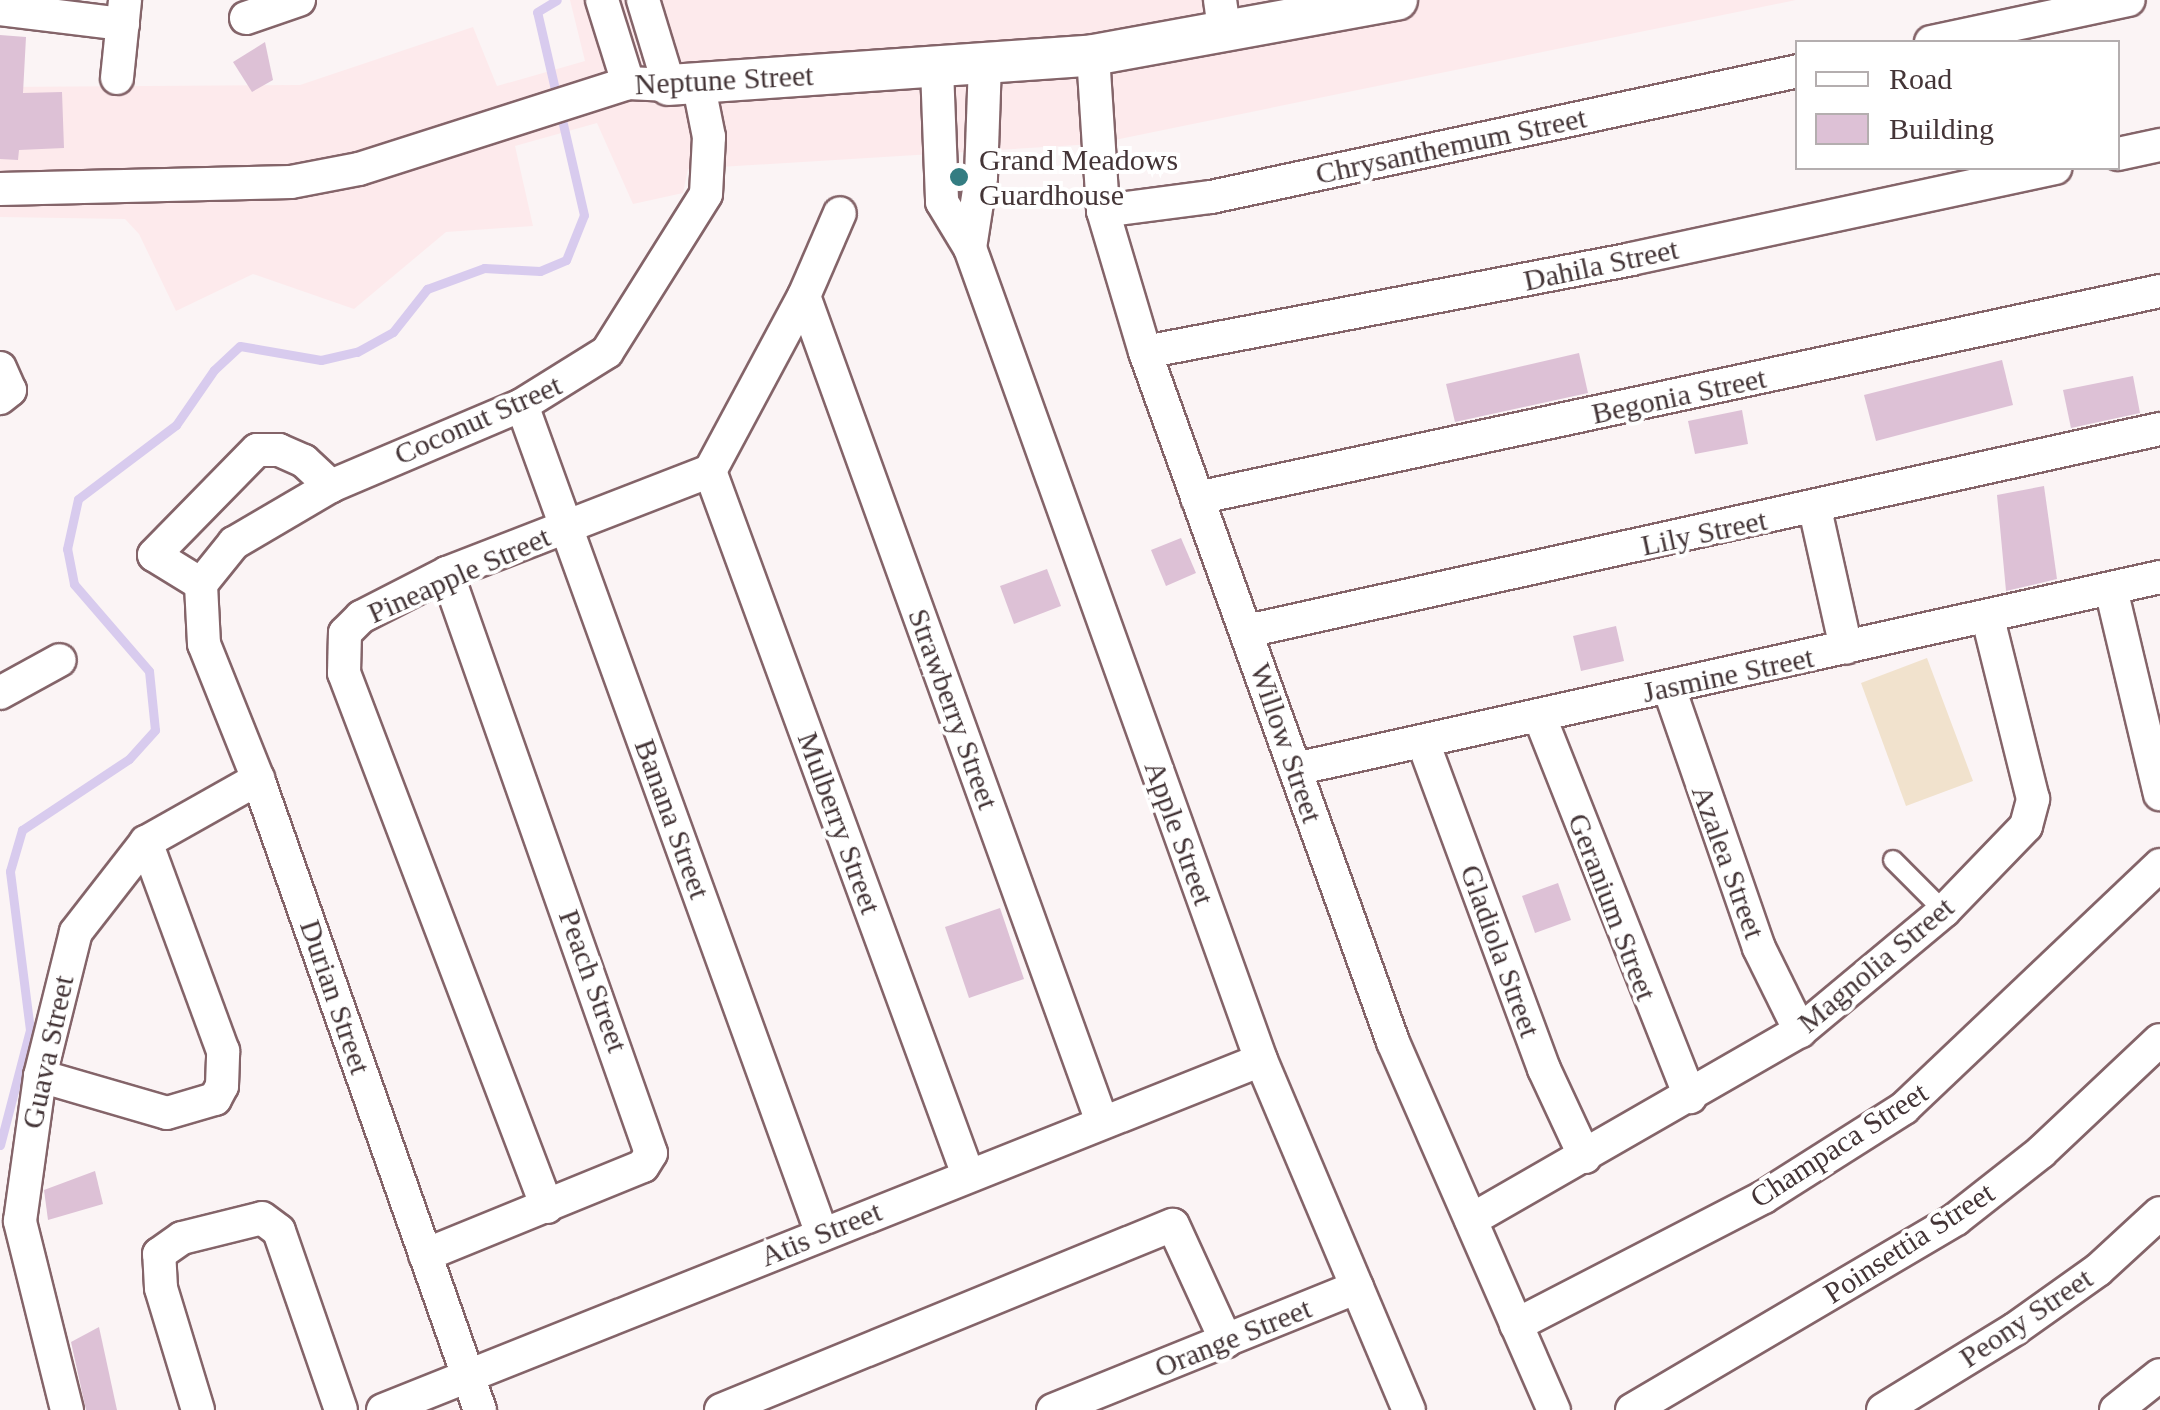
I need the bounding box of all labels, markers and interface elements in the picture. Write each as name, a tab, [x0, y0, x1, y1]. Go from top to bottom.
legend	[1795, 40, 2120, 170]
street label: Neptune Street	[634, 57, 814, 103]
text: Road	[1889, 62, 1952, 95]
street label: Chrysanthemum Street	[1312, 100, 1590, 192]
text: Building	[1889, 112, 1994, 145]
place label: Grand Meadows Guardhouse	[979, 142, 1178, 212]
marker: Grand Meadows Guardhouse	[948, 166, 970, 188]
street label: Dahila Street	[1520, 231, 1682, 299]
street label: Begonia Street	[1588, 360, 1770, 432]
street label: Coconut Street	[389, 367, 567, 473]
street label: Lily Street	[1638, 502, 1770, 564]
street label: Pineapple Street	[362, 519, 556, 631]
street label: Strawberry Street	[900, 604, 1006, 814]
street label: Jasmine Street	[1639, 639, 1817, 711]
street label: Willow Street	[1242, 659, 1330, 827]
street label: Mulberry Street	[789, 727, 889, 919]
street label: Banana Street	[626, 734, 718, 904]
street label: Apple Street	[1136, 756, 1222, 910]
street label: Azalea Street	[1684, 780, 1772, 944]
street label: Geranium Street	[1560, 808, 1664, 1006]
street label: Gladiola Street	[1452, 860, 1548, 1042]
street label: Magnolia Street	[1791, 889, 1961, 1041]
street label: Peach Street	[551, 905, 635, 1057]
street label: Durian Street	[292, 915, 378, 1079]
street label: Guava Street	[14, 972, 82, 1132]
street label: Champaca Street	[1744, 1074, 1934, 1216]
street label: Poinsettia Street	[1817, 1175, 2001, 1311]
street label: Atis Street	[755, 1193, 887, 1275]
street label: Peony Street	[1953, 1260, 2099, 1376]
street label: Orange Street	[1149, 1290, 1317, 1386]

